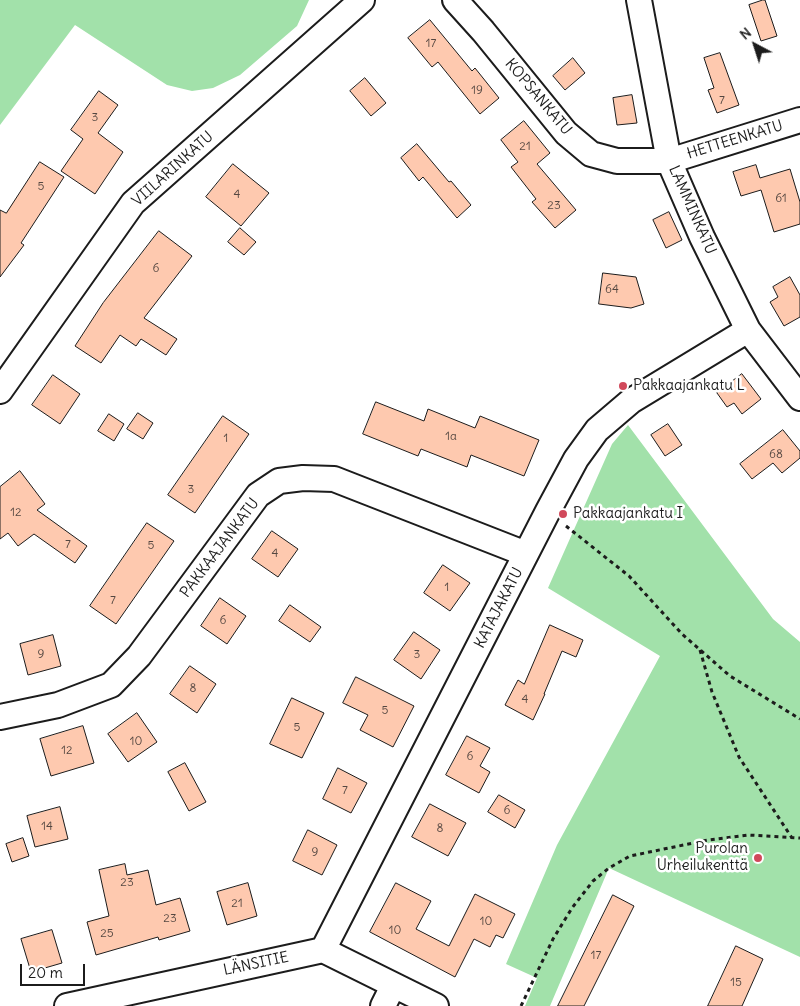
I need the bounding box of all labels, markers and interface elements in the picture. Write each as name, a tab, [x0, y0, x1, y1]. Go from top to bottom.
north arrow	[730, 20, 780, 70]
text: N	[736, 24, 755, 44]
house number: 17	[426, 37, 436, 51]
street label: KOPSANKATU	[501, 55, 575, 139]
house number: 19	[471, 84, 483, 98]
house number: 7	[719, 94, 725, 108]
house number: 3	[92, 111, 98, 125]
street label: HETTEENKATU	[685, 117, 785, 163]
street label: VIILARINKATU	[129, 128, 217, 210]
house number: 21	[519, 140, 531, 154]
street label: LAMMINKATU	[664, 163, 720, 257]
house number: 5	[38, 180, 44, 194]
house number: 4	[234, 188, 240, 202]
house number: 61	[775, 192, 787, 206]
house number: 23	[547, 199, 561, 213]
house number: 6	[153, 262, 159, 276]
house number: 64	[605, 283, 619, 297]
place label: Pakkaajankatu L	[633, 377, 745, 395]
marker: Pakkaajankatu L	[617, 380, 629, 392]
house number: 1a	[445, 430, 457, 444]
house number: 1	[224, 432, 228, 446]
house number: 68	[769, 448, 783, 462]
house number: 3	[188, 483, 194, 497]
street label: PAKKAAJANKATU	[177, 495, 263, 601]
place label: Pakkaajankatu I	[573, 505, 683, 523]
house number: 12	[10, 506, 22, 520]
marker: Pakkaajankatu I	[557, 508, 569, 520]
house number: 7	[65, 538, 71, 552]
house number: 5	[148, 539, 154, 553]
house number: 4	[272, 547, 278, 561]
street label: KATAJAKATU	[471, 565, 527, 651]
house number: 1	[445, 581, 449, 595]
house number: 7	[110, 594, 116, 608]
house number: 6	[220, 614, 226, 628]
house number: 9	[38, 648, 44, 662]
house number: 3	[414, 648, 420, 662]
house number: 8	[190, 682, 196, 696]
house number: 4	[522, 693, 528, 707]
house number: 5	[382, 704, 388, 718]
house number: 5	[294, 721, 300, 735]
house number: 10	[130, 735, 142, 749]
house number: 12	[61, 744, 73, 758]
house number: 6	[467, 750, 473, 764]
house number: 7	[342, 784, 348, 798]
house number: 6	[504, 804, 510, 818]
house number: 14	[41, 820, 53, 834]
house number: 8	[437, 822, 443, 836]
place label: Purolan Urheilukenttä	[657, 840, 748, 875]
house number: 9	[312, 846, 318, 860]
marker: Purolan Urheilukenttä	[752, 852, 764, 864]
house number: 23	[120, 876, 134, 890]
house number: 21	[231, 897, 243, 911]
house number: 23	[163, 912, 177, 926]
house number: 10	[480, 915, 492, 929]
house number: 10	[389, 924, 401, 938]
house number: 25	[100, 927, 114, 941]
street label: LÄNSITIE	[222, 948, 290, 980]
house number: 17	[591, 949, 601, 963]
scale bar	[22, 954, 88, 986]
text: 20 m	[28, 963, 63, 982]
house number: 15	[730, 976, 742, 990]

